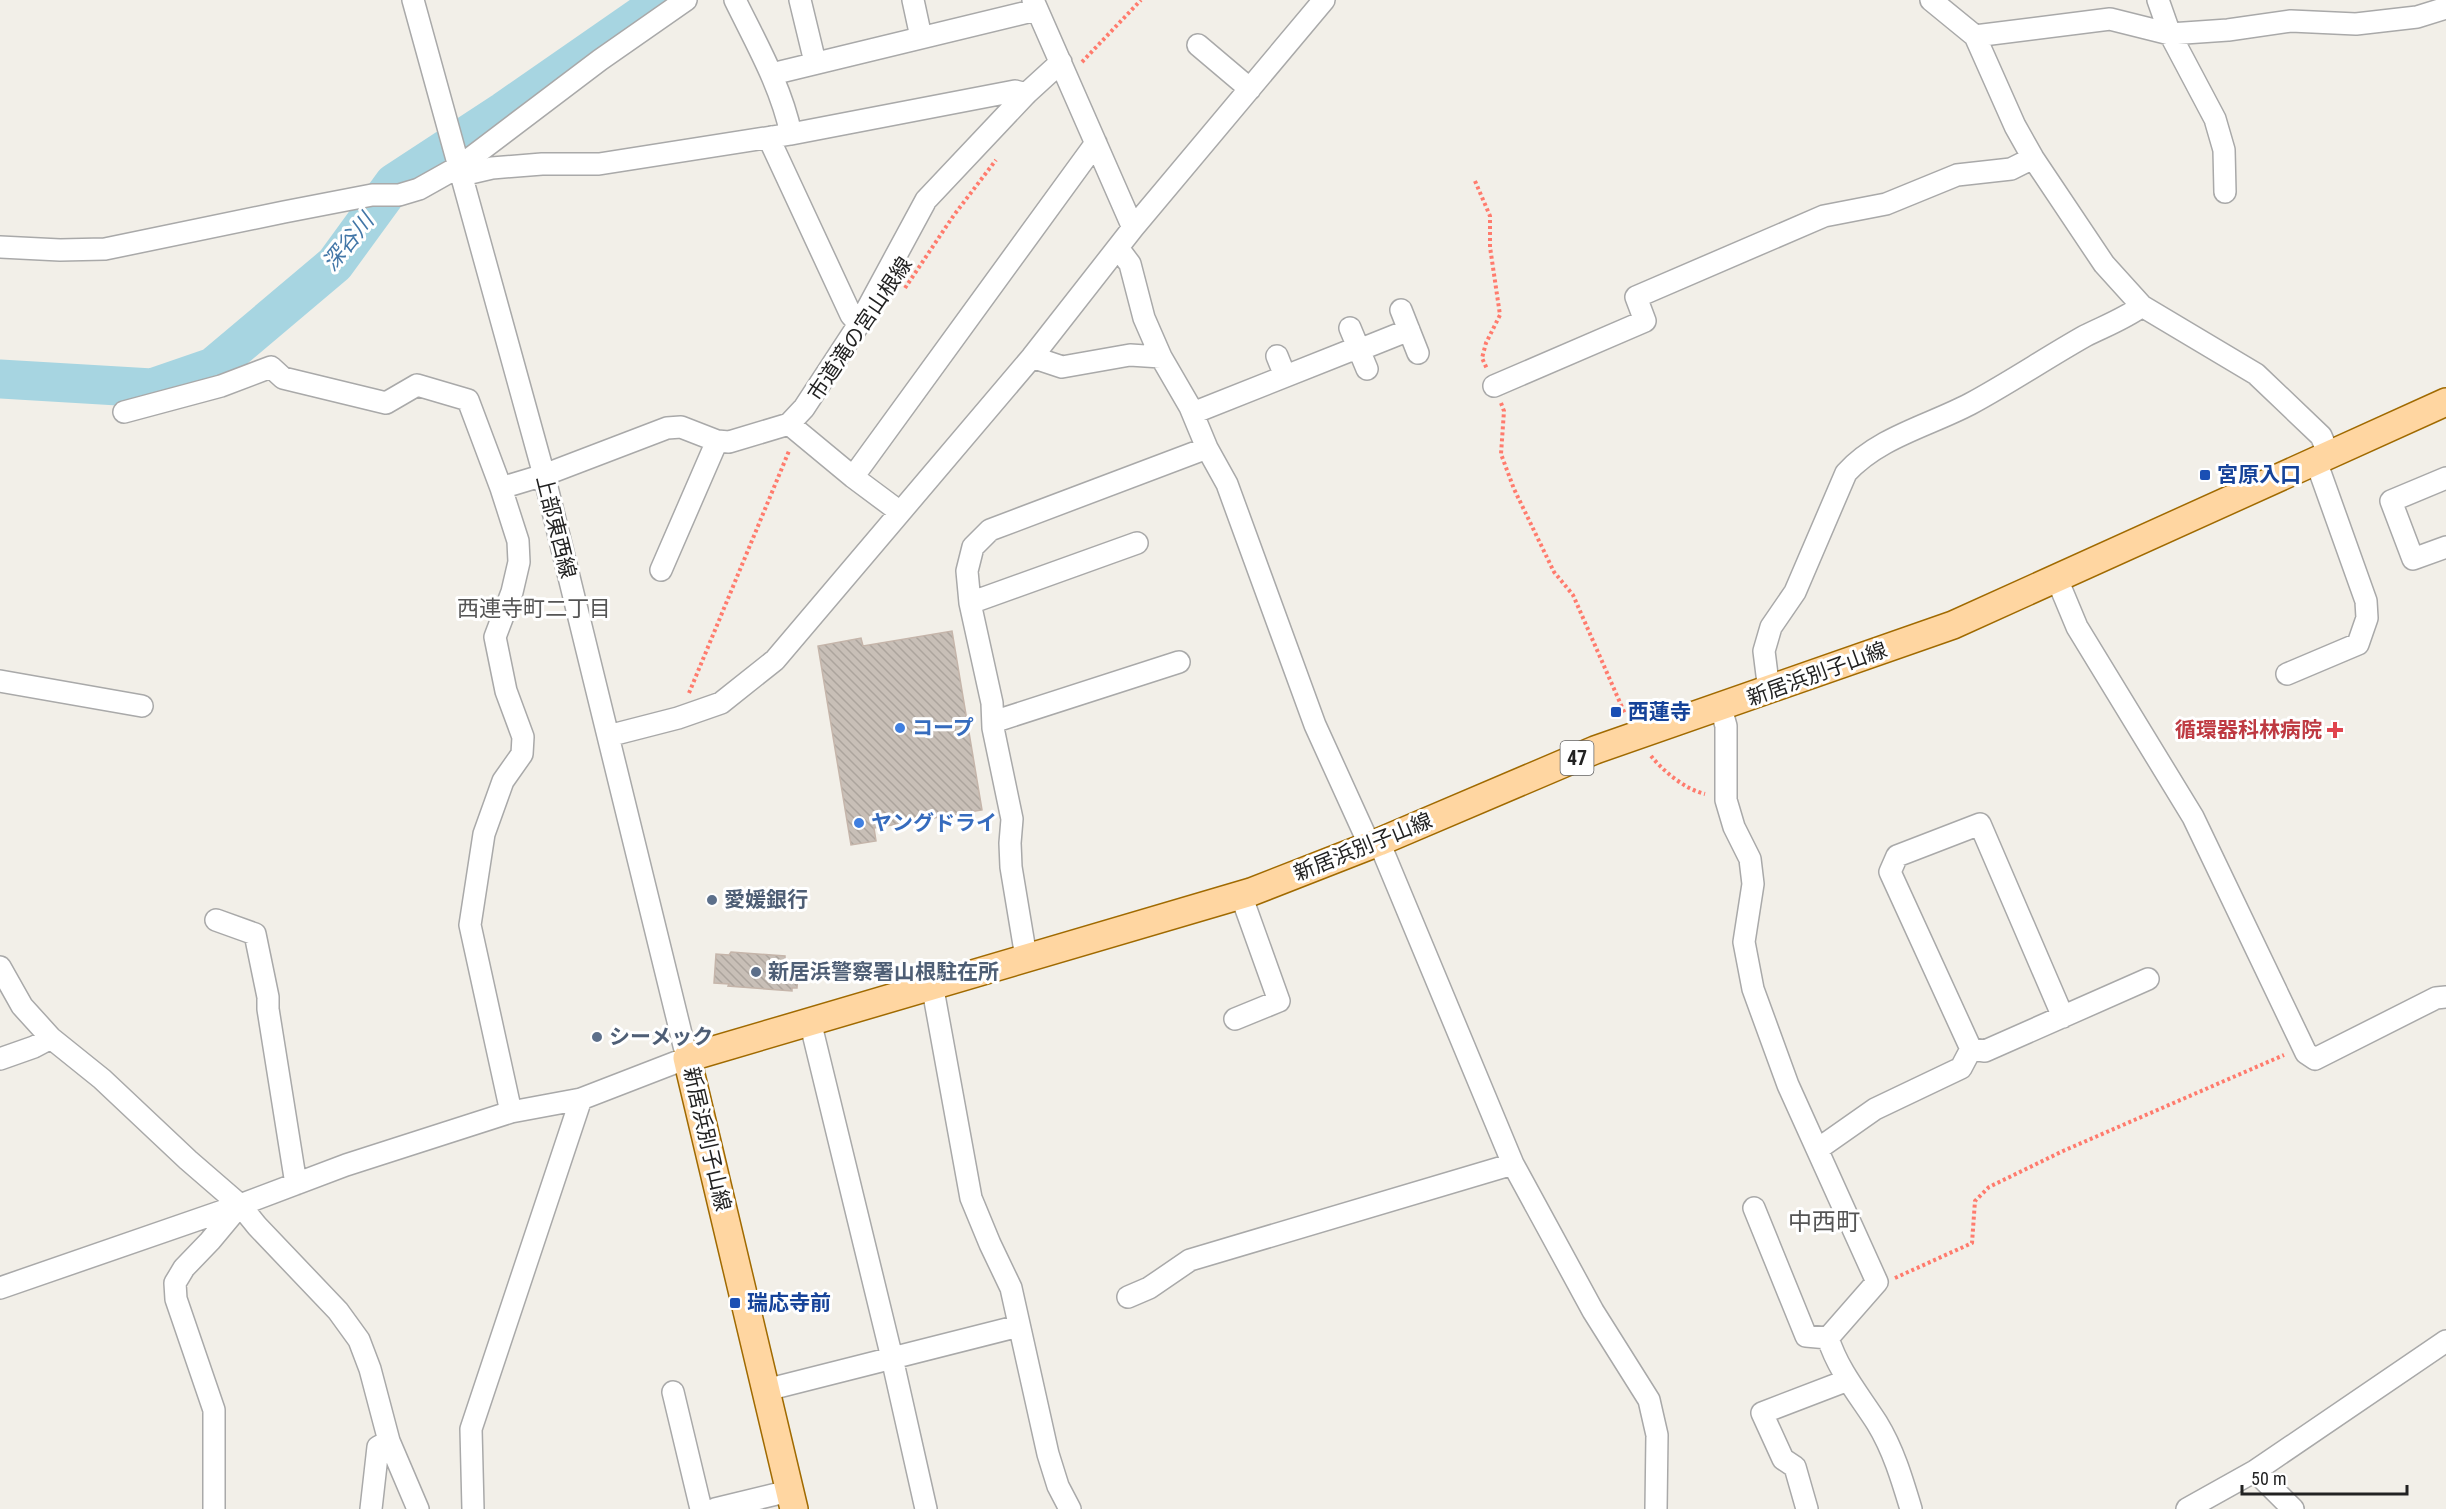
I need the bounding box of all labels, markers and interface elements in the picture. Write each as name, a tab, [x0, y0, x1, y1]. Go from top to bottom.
water label: 深谷川	[318, 207, 380, 276]
street label: 市道滝の宮山根線	[803, 253, 917, 405]
place label: 宮原入口	[2217, 463, 2301, 487]
marker: 宮原入口	[2198, 468, 2212, 482]
street label: 上部東西線	[532, 473, 580, 581]
district label: 西連寺町二丁目	[457, 596, 611, 621]
street label: 新居浜別子山線	[1744, 638, 1890, 710]
place label: 西蓮寺	[1628, 700, 1691, 724]
marker: 西蓮寺	[1609, 705, 1623, 719]
place label: コープ	[912, 716, 974, 740]
place label: 循環器科林病院	[2175, 718, 2322, 742]
marker: コープ	[893, 721, 907, 735]
marker: 循環器科林病院	[2326, 721, 2344, 739]
road number: 47	[1560, 741, 1594, 775]
street label: 新居浜別子山線	[1290, 808, 1436, 886]
place label: ヤングドライ	[871, 811, 997, 835]
marker: ヤングドライ	[852, 816, 866, 830]
place label: 愛媛銀行	[724, 888, 808, 912]
marker: 愛媛銀行	[705, 893, 719, 907]
place label: 新居浜警察署山根駐在所	[768, 960, 999, 984]
marker: 新居浜警察署山根駐在所	[749, 965, 763, 979]
place label: シーメック	[609, 1025, 713, 1049]
marker: シーメック	[590, 1030, 604, 1044]
street label: 新居浜別子山線	[679, 1065, 735, 1213]
district label: 中西町	[1788, 1208, 1860, 1236]
place label: 瑞応寺前	[747, 1291, 831, 1315]
marker: 瑞応寺前	[728, 1296, 742, 1310]
scale bar	[2242, 1458, 2407, 1496]
text: 50 m	[2251, 1468, 2286, 1489]

